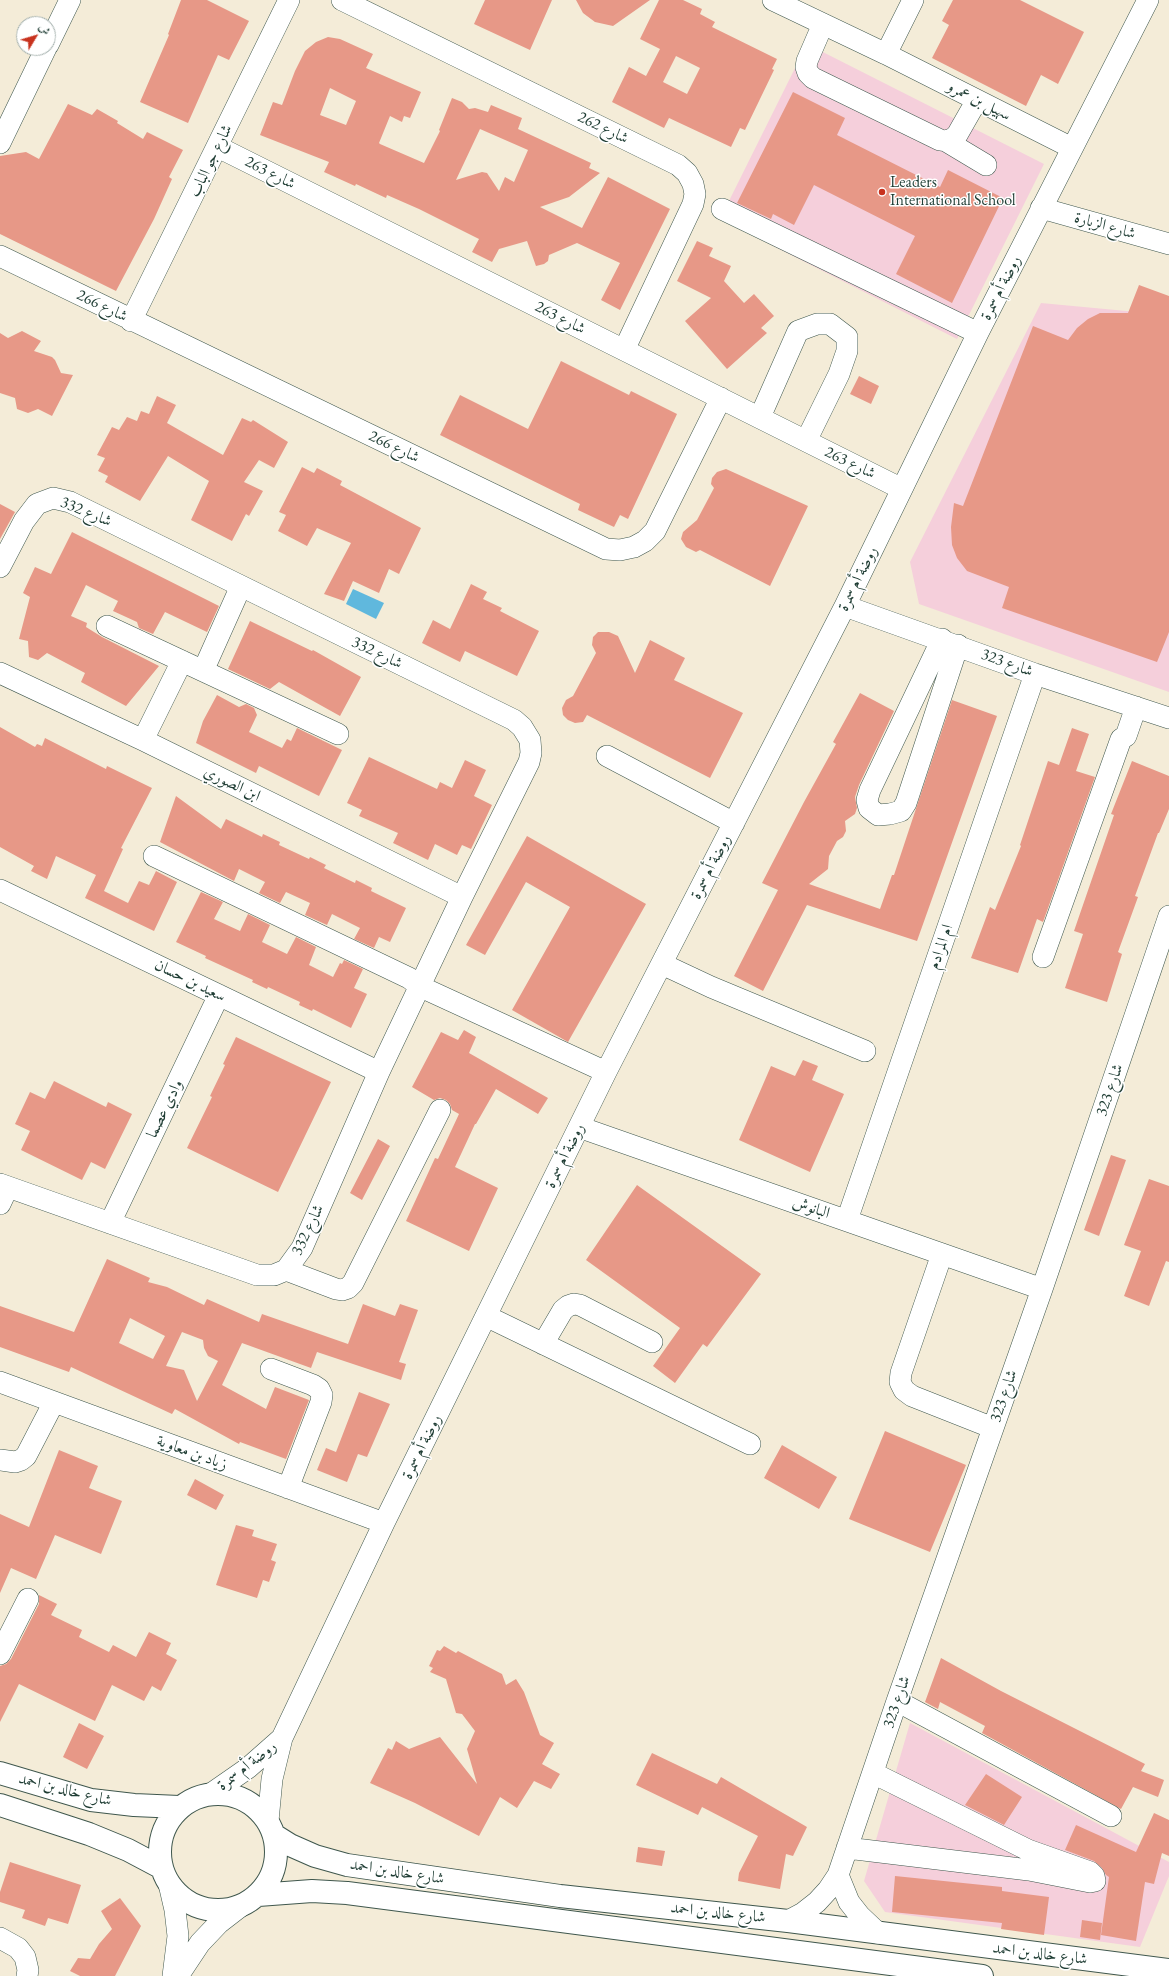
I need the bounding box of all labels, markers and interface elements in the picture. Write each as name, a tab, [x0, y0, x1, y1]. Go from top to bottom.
north arrow	[16, 16, 56, 56]
text: ش	[36, 21, 54, 38]
street label: سهيل بن عمرو	[944, 77, 1014, 125]
street label: شارع 262	[575, 108, 631, 148]
street label: شارع جو الباب	[185, 121, 237, 201]
street label: شارع 263	[242, 152, 298, 194]
place label: Leaders International School	[890, 173, 1016, 211]
marker: Leaders International School	[877, 187, 887, 197]
street label: شارع الزبارة	[1072, 208, 1138, 244]
street label: روضة أم سمرة	[977, 252, 1025, 324]
street label: شارع 266	[74, 286, 130, 326]
street label: شارع 263	[532, 297, 588, 339]
street label: شارع 266	[366, 427, 422, 467]
street label: شارع 263	[822, 443, 878, 483]
street label: شارع 332	[57, 493, 115, 531]
street label: روضة أم سمرة	[834, 543, 882, 615]
street label: شارع 332	[349, 633, 405, 673]
street label: شارع 323	[978, 645, 1036, 681]
street label: ابن الصوري	[201, 762, 263, 806]
street label: روضة أم سمرة	[687, 831, 735, 903]
street label: ام المرادم	[924, 922, 958, 972]
street label: سعيد بن حسان	[151, 955, 229, 1007]
street label: شارع 323	[1092, 1061, 1128, 1119]
street label: وادي عصما	[143, 1077, 187, 1141]
street label: روضة أم سمرة	[541, 1120, 589, 1192]
street label: البانوش	[790, 1193, 832, 1223]
street label: شارع 332	[288, 1202, 328, 1258]
street label: شارع 323	[986, 1367, 1022, 1425]
street label: روضة أم سمرة	[398, 1411, 446, 1483]
street label: زياد بن معاوية	[154, 1431, 230, 1475]
street label: شارع 323	[879, 1673, 915, 1731]
street label: روضة أم سمرة	[214, 1737, 280, 1795]
street label: شارع خالد بن احمد	[16, 1769, 114, 1811]
street label: شارع خالد بن احمد	[348, 1855, 446, 1889]
street label: شارع خالد بن احمد	[670, 1898, 766, 1928]
street label: شارع خالد بن احمد	[991, 1939, 1089, 1969]

